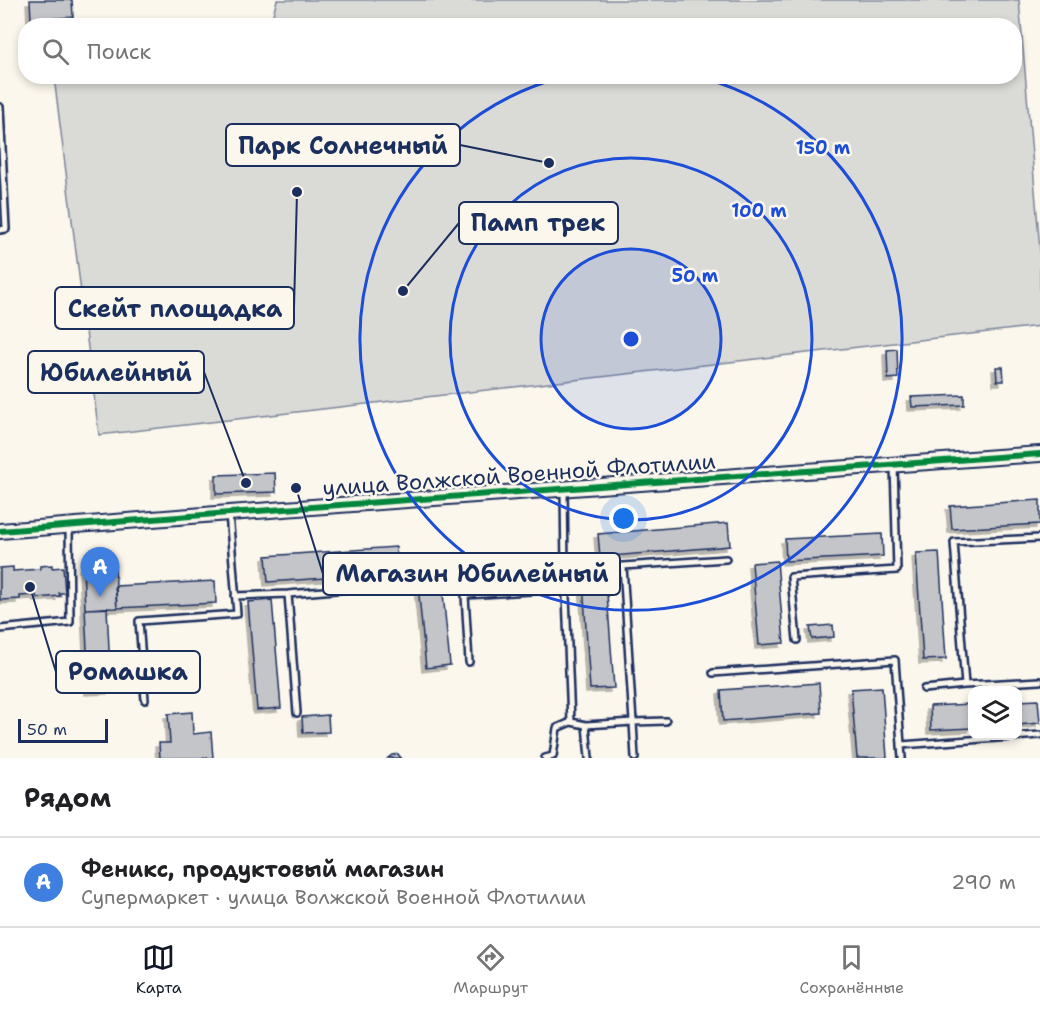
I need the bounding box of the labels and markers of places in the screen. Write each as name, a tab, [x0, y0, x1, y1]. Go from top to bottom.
callout: Парк Солнечный	[226, 124, 460, 166]
callout: Памп трек	[459, 202, 618, 244]
callout: Скейт площадка	[55, 287, 294, 329]
centre of rings	[621, 329, 641, 349]
callout: Юбилейный	[28, 351, 204, 393]
pin: A	[80, 548, 120, 597]
callout: Магазин Юбилейный	[323, 553, 620, 595]
callout: Ромашка	[56, 651, 200, 693]

